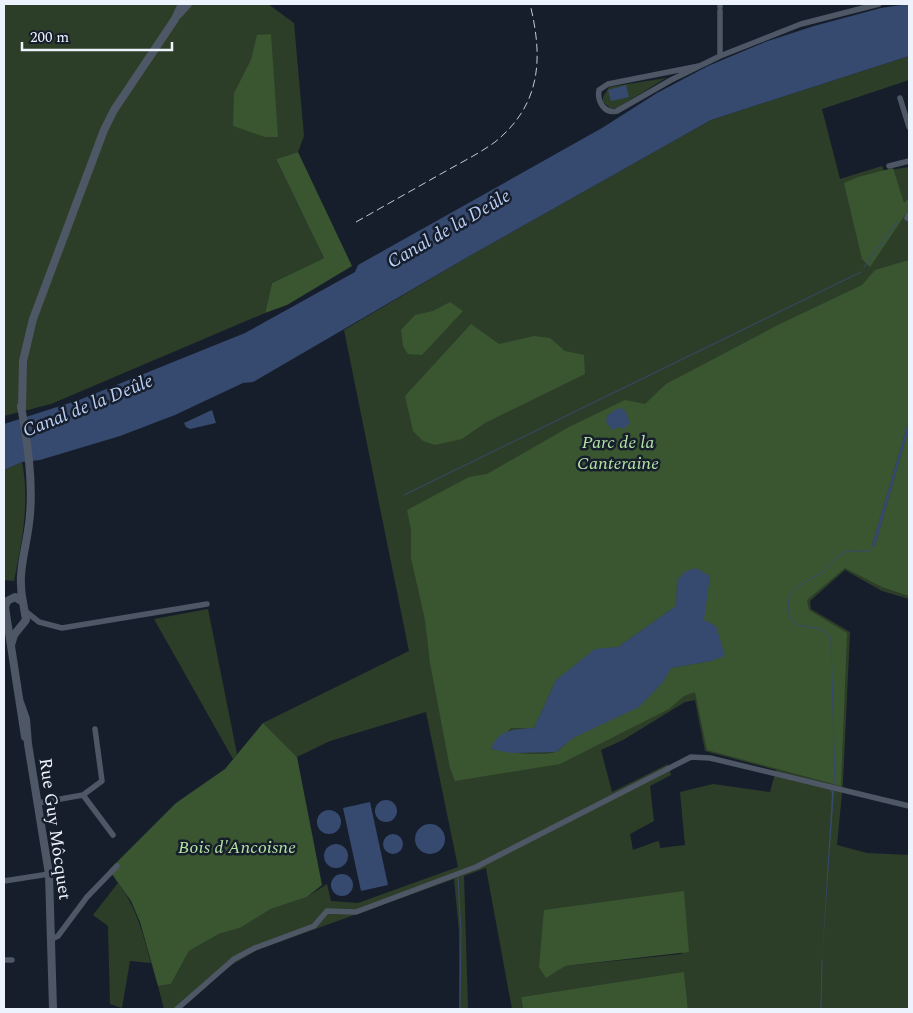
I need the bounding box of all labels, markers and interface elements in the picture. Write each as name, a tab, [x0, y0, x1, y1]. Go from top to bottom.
scale bar	[22, 20, 172, 52]
text: 200 m	[30, 26, 69, 49]
water label: Canal de la Deûle	[382, 182, 516, 276]
water label: Canal de la Deûle	[18, 367, 158, 445]
park label: Parc de la Canteraine	[577, 429, 659, 477]
street label: Rue Guy Môcquet	[32, 756, 78, 902]
park label: Bois d'Ancoisne	[178, 834, 296, 861]

